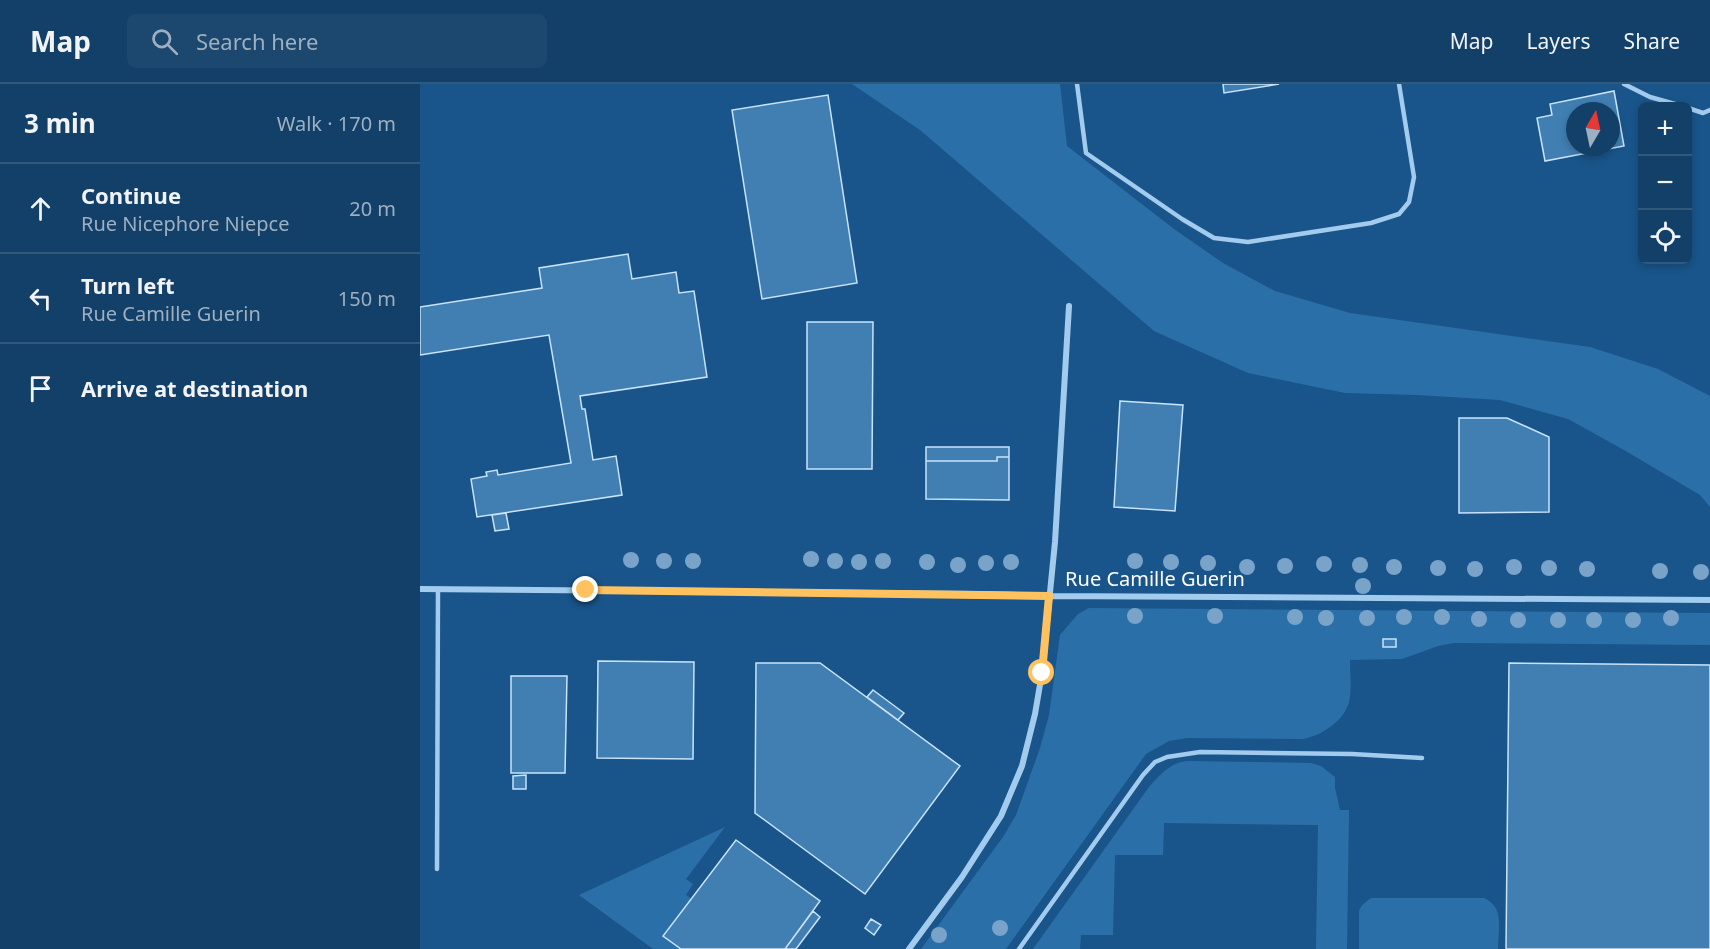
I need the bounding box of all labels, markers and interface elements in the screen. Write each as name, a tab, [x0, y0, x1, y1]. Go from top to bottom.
search box	[127, 14, 547, 68]
text: Map	[30, 22, 91, 60]
icon: search	[148, 25, 181, 58]
text: Search here	[196, 26, 318, 56]
text: Map	[1450, 27, 1494, 55]
text: Layers	[1527, 27, 1591, 55]
text: Share	[1624, 27, 1680, 55]
north arrow	[1566, 102, 1620, 156]
map controls	[1638, 102, 1692, 264]
button: +	[1638, 102, 1692, 156]
text: 3 min	[24, 105, 96, 141]
text: Walk · 170 m	[277, 110, 396, 137]
button: −	[1638, 156, 1692, 210]
text: Continue	[81, 180, 181, 210]
icon: ahead	[24, 192, 57, 225]
text: 20 m	[349, 195, 396, 222]
text: Rue Nicephore Niepce	[81, 210, 289, 237]
button: locate	[1638, 210, 1692, 264]
text: Turn left	[81, 270, 175, 300]
icon: left	[24, 282, 57, 315]
text: 150 m	[338, 285, 396, 312]
text: Rue Camille Guerin	[81, 300, 261, 327]
icon: arrive	[24, 372, 57, 405]
text: Arrive at destination	[81, 373, 308, 403]
street label: Rue Camille Guerin	[1065, 565, 1245, 592]
route end	[572, 576, 598, 602]
route start	[1028, 659, 1054, 685]

